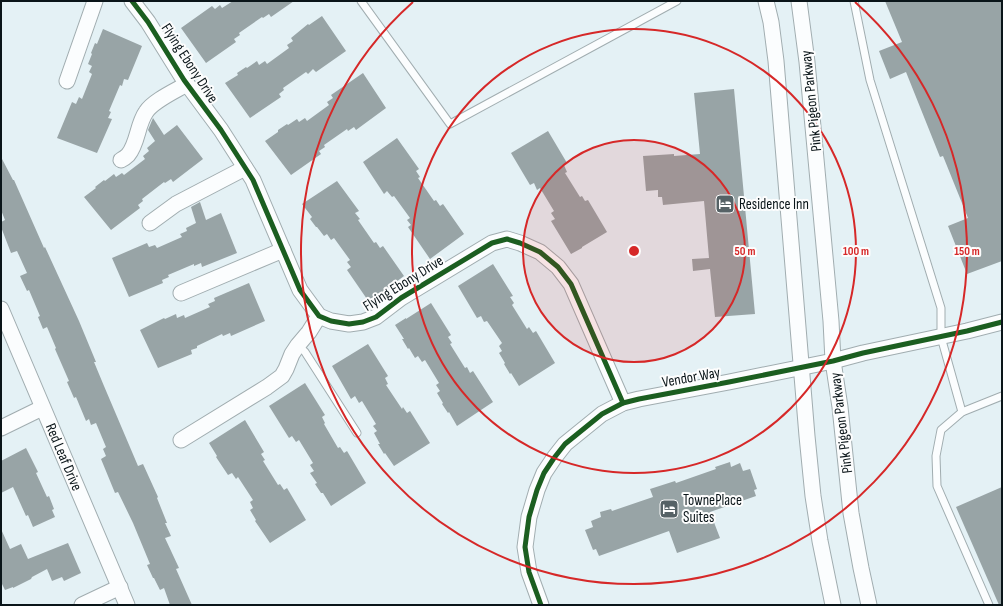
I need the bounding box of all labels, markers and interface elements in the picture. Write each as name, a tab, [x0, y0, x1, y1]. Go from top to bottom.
street label: Flying Ebony Drive	[157, 20, 222, 107]
street label: Pink Pigeon Parkway	[797, 49, 826, 152]
hotel icon: Residence Inn	[714, 193, 736, 215]
place label: Residence Inn	[739, 195, 809, 214]
centre of rings	[627, 244, 641, 258]
text: 50 m	[735, 244, 755, 259]
text: 100 m	[843, 244, 869, 259]
text: 150 m	[954, 244, 980, 259]
street label: Flying Ebony Drive	[360, 251, 447, 316]
street label: Vendor Way	[661, 363, 722, 392]
street label: Pink Pigeon Parkway	[826, 371, 857, 474]
street label: Red Leaf Drive	[41, 421, 86, 494]
place label: TownePlace Suites	[683, 491, 742, 527]
hotel icon: TownePlace Suites	[658, 498, 680, 520]

